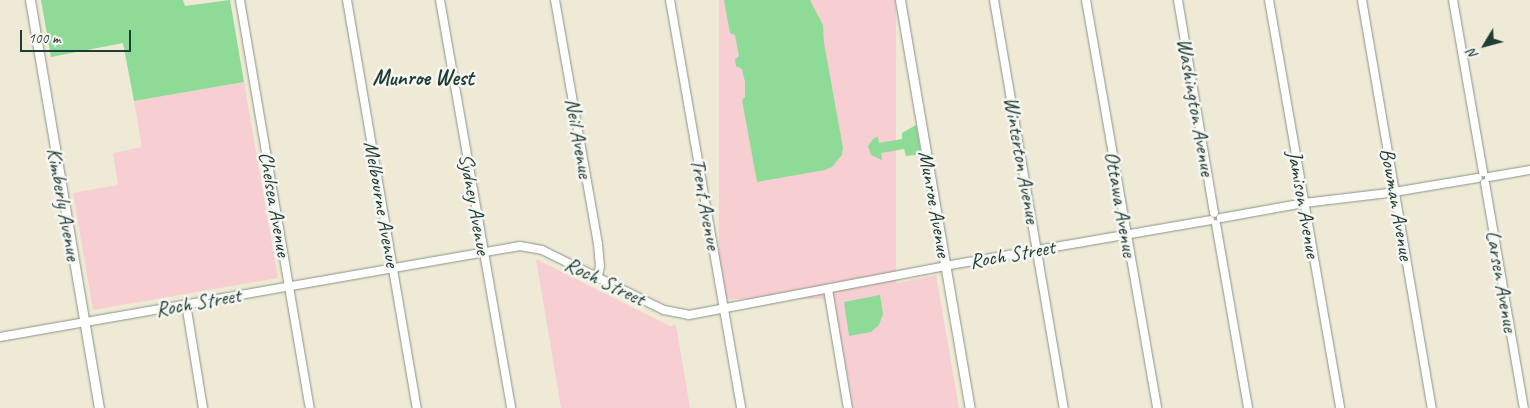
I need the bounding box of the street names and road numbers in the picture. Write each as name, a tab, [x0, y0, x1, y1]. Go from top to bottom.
street label: Washington Avenue	[1172, 36, 1220, 178]
street label: Winterton Avenue	[999, 95, 1045, 225]
street label: Neil Avenue	[560, 96, 598, 180]
street label: Melbourne Avenue	[359, 139, 405, 269]
street label: Kimberly Avenue	[42, 146, 86, 262]
street label: Bowman Avenue	[1375, 146, 1419, 262]
street label: Jamison Avenue	[1282, 148, 1326, 260]
street label: Munroe Avenue	[913, 149, 957, 259]
street label: Ottawa Avenue	[1099, 149, 1143, 259]
street label: Chelsea Avenue	[253, 150, 297, 258]
street label: Sydney Avenue	[454, 152, 496, 256]
street label: Trent Avenue	[686, 156, 726, 252]
street label: Larsen Avenue	[1481, 228, 1523, 334]
street label: Roch Street	[967, 234, 1057, 274]
street label: Roch Street	[561, 251, 649, 311]
street label: Roch Street	[153, 282, 243, 322]

